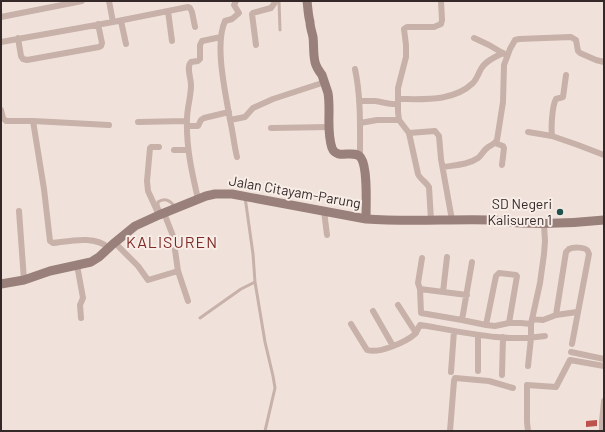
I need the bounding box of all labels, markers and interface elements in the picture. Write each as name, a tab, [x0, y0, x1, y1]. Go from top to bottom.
street label: Jalan Citayam-Parung	[228, 172, 362, 211]
place label: SD Negeri Kalisuren 1	[488, 195, 552, 228]
marker: SD Negeri Kalisuren 1	[555, 207, 565, 217]
district label: KALISUREN	[126, 232, 218, 251]

